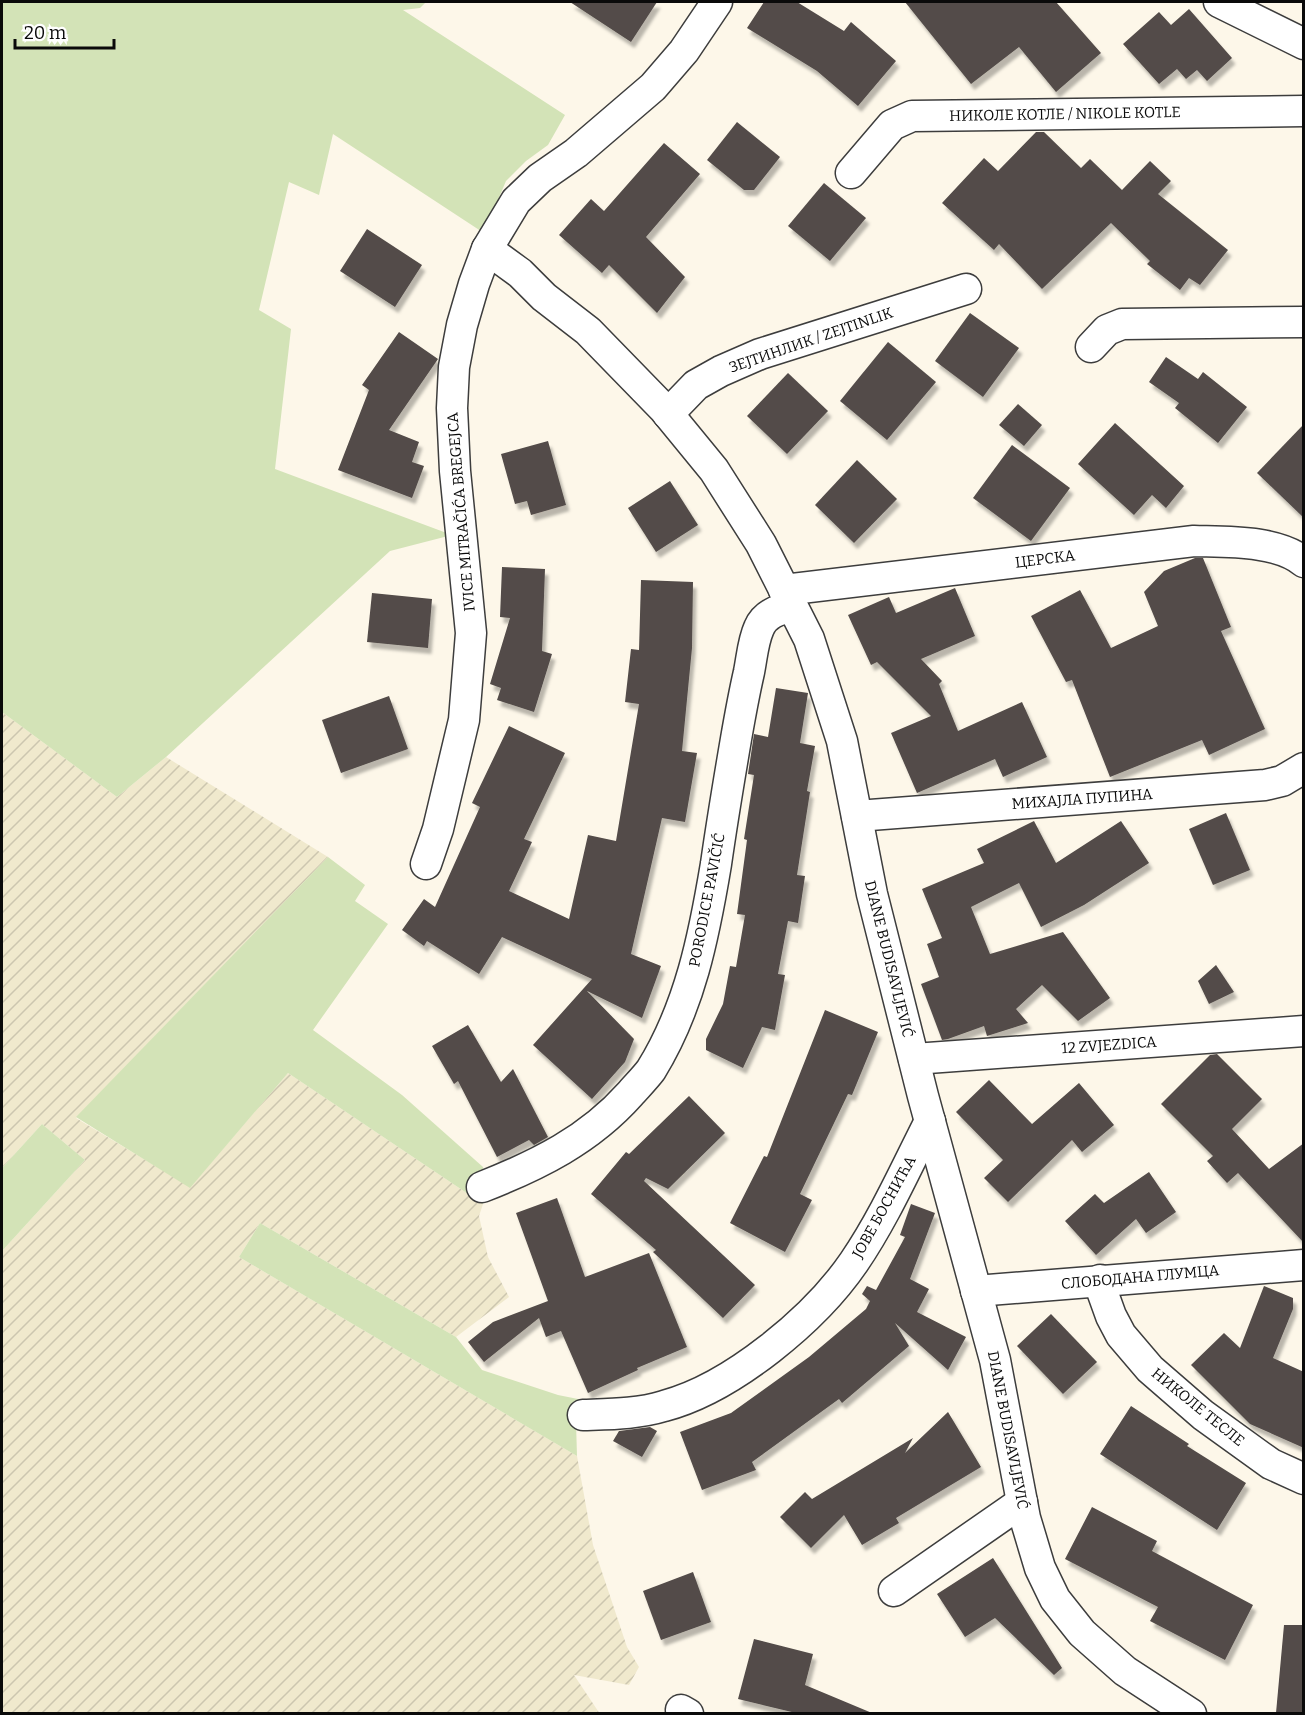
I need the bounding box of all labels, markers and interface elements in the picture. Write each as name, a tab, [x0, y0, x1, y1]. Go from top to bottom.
scale bar	[15, 12, 114, 50]
text: 20 m	[24, 22, 66, 44]
street label: НИКОЛЕ КОТЛЕ / NIKOLE KOTLE	[949, 103, 1181, 125]
street label: ЗЕЈТИНЛИК / ZEJTINLIK	[727, 303, 896, 377]
street label: IVICE MITRAČIĆA BREGEJCA	[443, 411, 479, 612]
street label: ЦЕРСКА	[1014, 546, 1076, 572]
street label: МИХАЈЛА ПУПИНА	[1011, 785, 1153, 813]
street label: PORODICE PAVIČIĆ	[685, 831, 729, 969]
street label: DIANE BUDISAVLJEVIĆ	[861, 879, 917, 1039]
street label: 12 ZVJEZDICA	[1061, 1033, 1158, 1057]
street label: ЈОВЕ БОСНИЋА	[848, 1152, 920, 1262]
street label: СЛОБОДАНА ГЛУМЦА	[1060, 1261, 1220, 1293]
street label: DIANE BUDISAVLJEVIĆ	[984, 1349, 1032, 1511]
street label: НИКОЛЕ ТЕСЛЕ	[1148, 1364, 1248, 1450]

